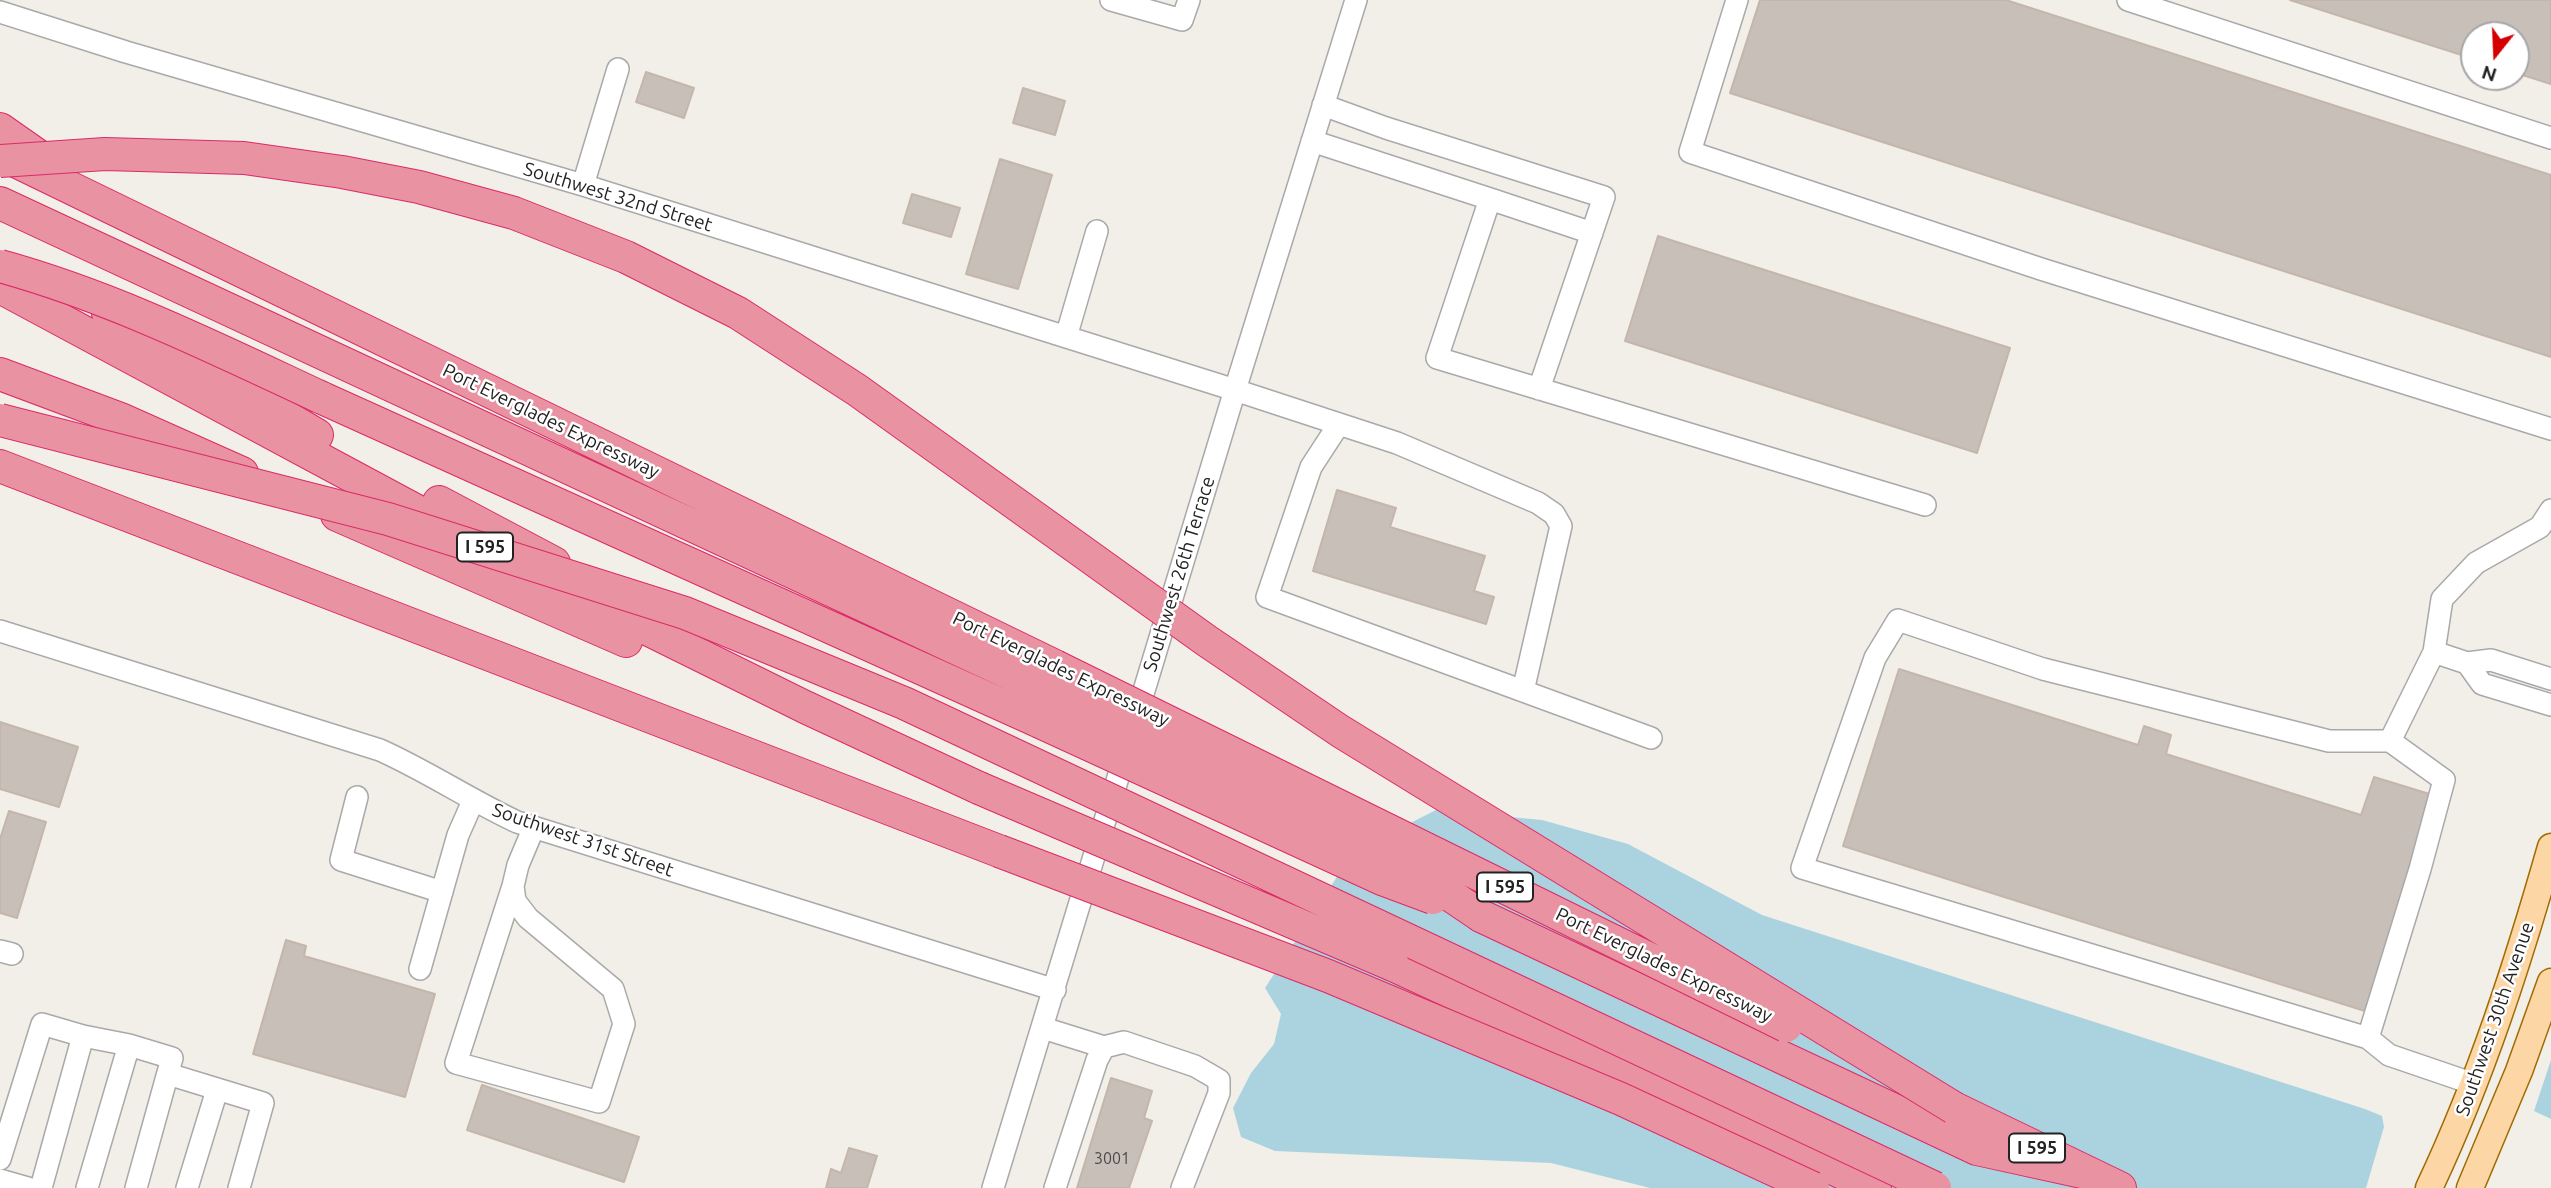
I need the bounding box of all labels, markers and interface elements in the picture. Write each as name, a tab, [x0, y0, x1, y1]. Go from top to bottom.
north arrow	[2460, 21, 2530, 91]
text: N	[2479, 61, 2499, 87]
street label: Southwest 32nd Street	[521, 157, 715, 237]
street label: Port Everglades Expressway	[439, 359, 663, 483]
street label: Southwest 26th Terrace	[1138, 474, 1220, 674]
road number: I 595	[457, 532, 513, 562]
street label: Port Everglades Expressway	[949, 607, 1173, 731]
street label: Southwest 31st Street	[489, 798, 677, 882]
road number: I 595	[1477, 872, 1533, 902]
street label: Port Everglades Expressway	[1552, 903, 1776, 1027]
street label: Southwest 30th Avenue	[2451, 919, 2539, 1119]
road number: I 595	[2009, 1134, 2065, 1162]
house number: 3001	[1094, 1149, 1130, 1169]

